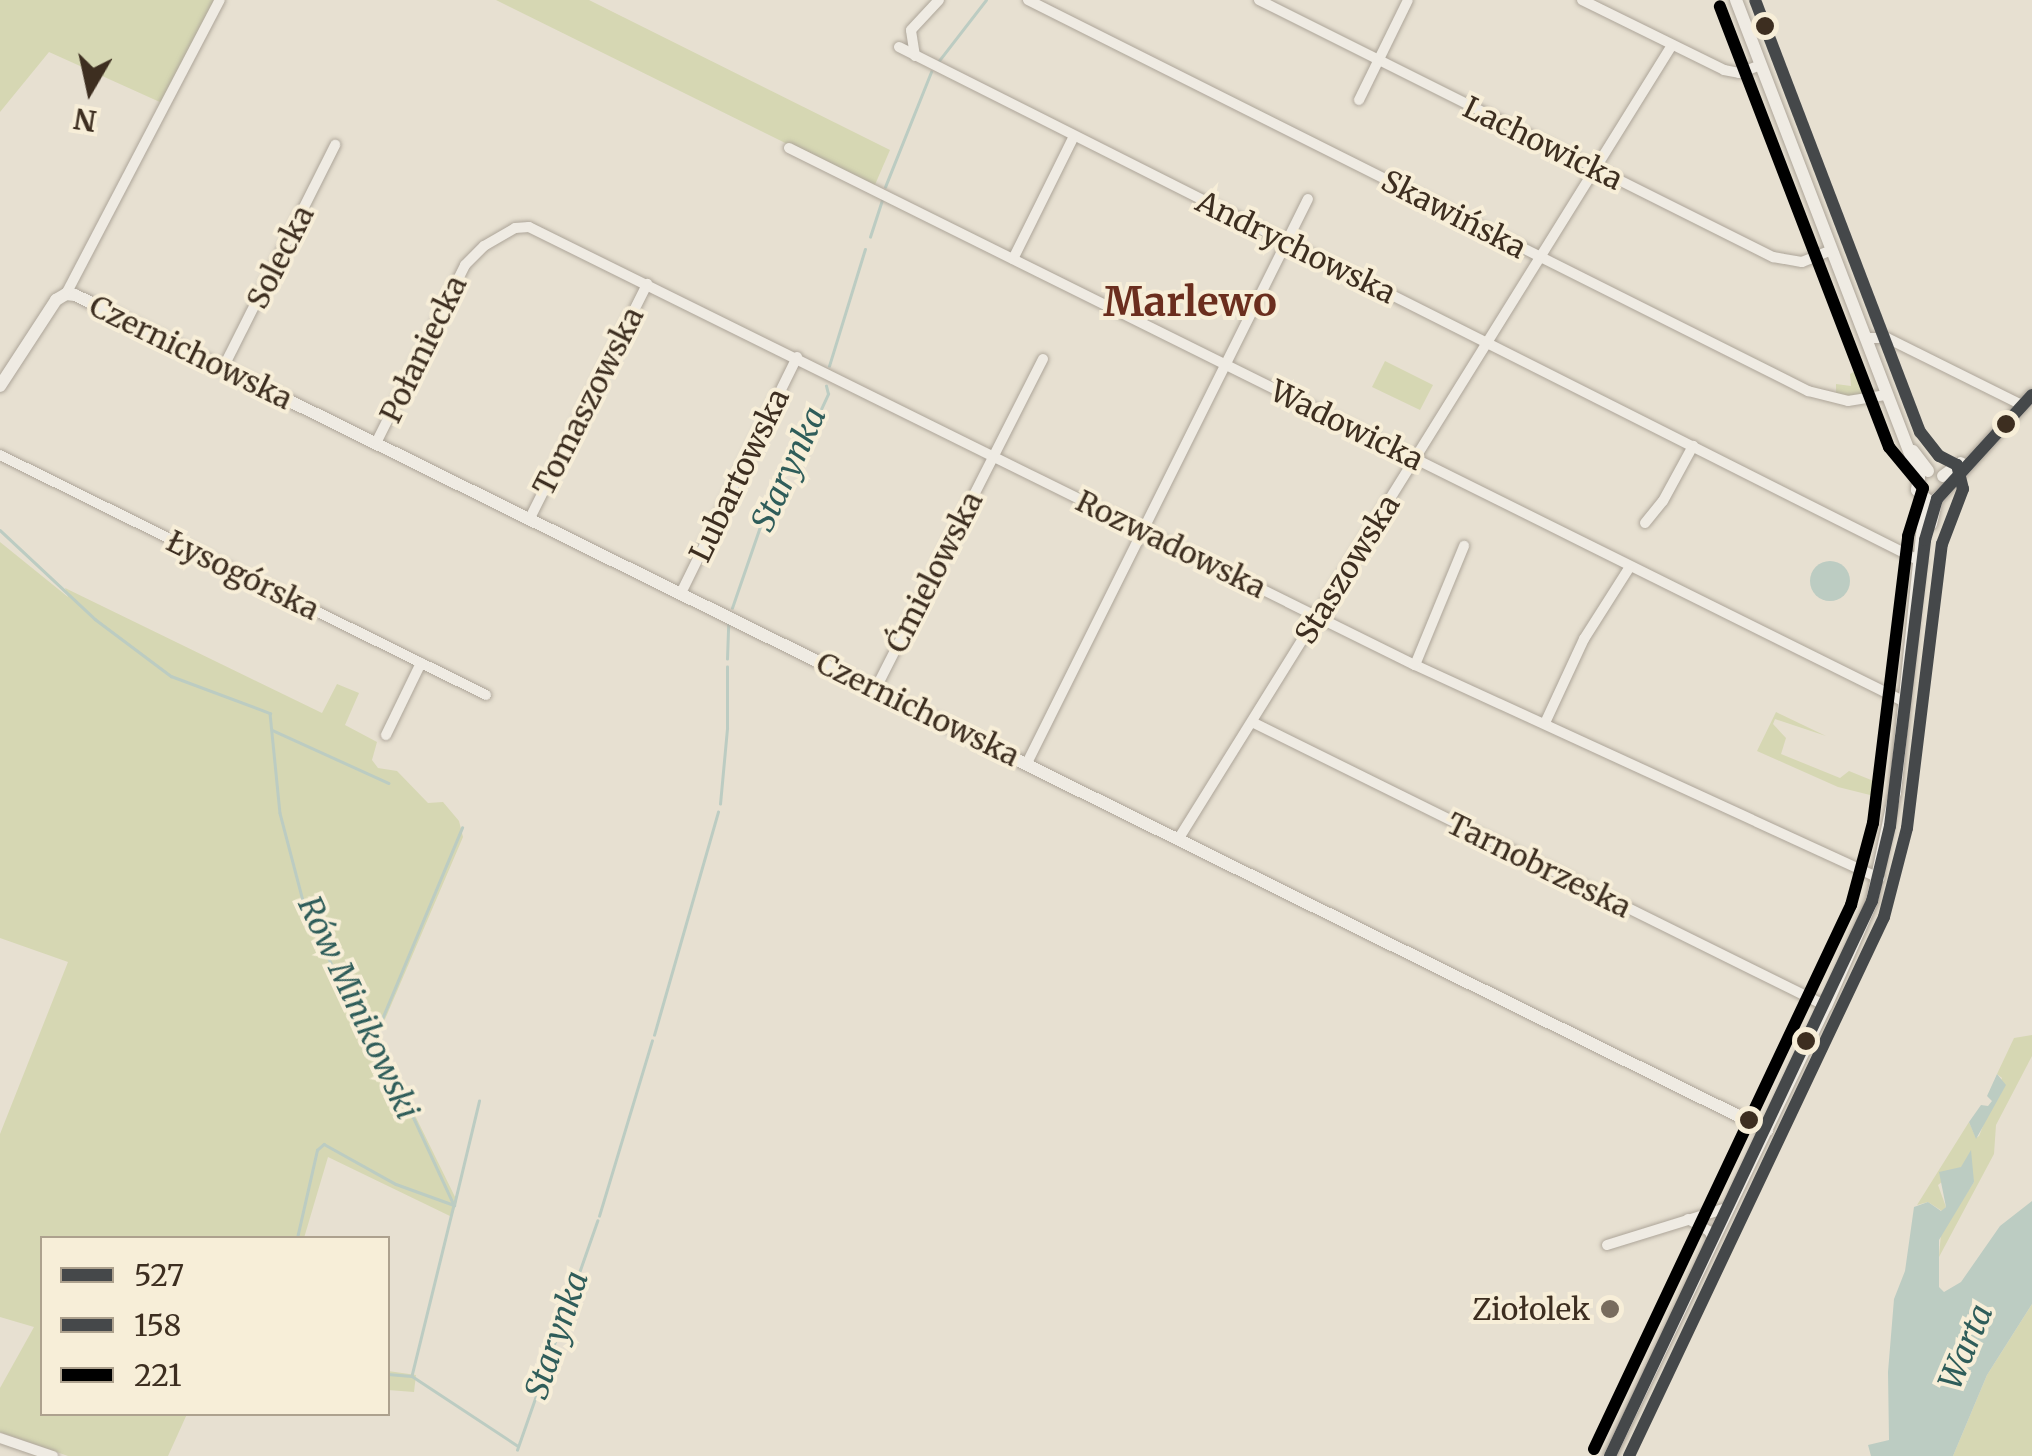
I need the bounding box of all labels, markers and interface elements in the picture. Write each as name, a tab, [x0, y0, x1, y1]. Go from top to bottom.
unlabelled marker	[1755, 16, 1775, 36]
north arrow	[40, 40, 140, 140]
street label: Lachowicka	[1457, 89, 1629, 197]
text: N	[72, 100, 99, 139]
street label: Skawińska	[1376, 162, 1532, 266]
street label: Andrychowska	[1191, 183, 1401, 311]
street label: Solecka	[239, 199, 321, 315]
street label: Połaniecka	[372, 270, 474, 428]
district label: Marlewo	[1103, 278, 1277, 326]
street label: Czernichowska	[84, 287, 298, 417]
street label: Tomaszowska	[525, 301, 651, 501]
street label: Wadowicka	[1265, 373, 1429, 477]
street label: Lubartowska	[682, 383, 796, 567]
water label: Starynka	[744, 401, 834, 537]
unlabelled marker	[1996, 414, 2016, 434]
street label: Rozwadowska	[1070, 483, 1272, 605]
street label: Ćmielowska	[878, 485, 990, 659]
street label: Staszowska	[1287, 488, 1407, 650]
street label: Łysogórska	[161, 523, 325, 627]
street label: Czernichowska	[811, 644, 1025, 774]
street label: Tarnobrzeska	[1441, 805, 1637, 925]
water label: Rów Minikowski	[290, 891, 426, 1125]
unlabelled marker	[1796, 1031, 1816, 1051]
unlabelled marker	[1739, 1110, 1759, 1130]
legend	[40, 1236, 390, 1416]
text: 527	[134, 1256, 184, 1294]
water label: Starynka	[517, 1266, 597, 1404]
place label: Ziołolek	[1472, 1291, 1590, 1327]
marker: Ziołolek	[1599, 1298, 1621, 1320]
water label: Warta	[1931, 1299, 2001, 1395]
text: 158	[134, 1306, 181, 1344]
text: 221	[134, 1356, 182, 1394]

